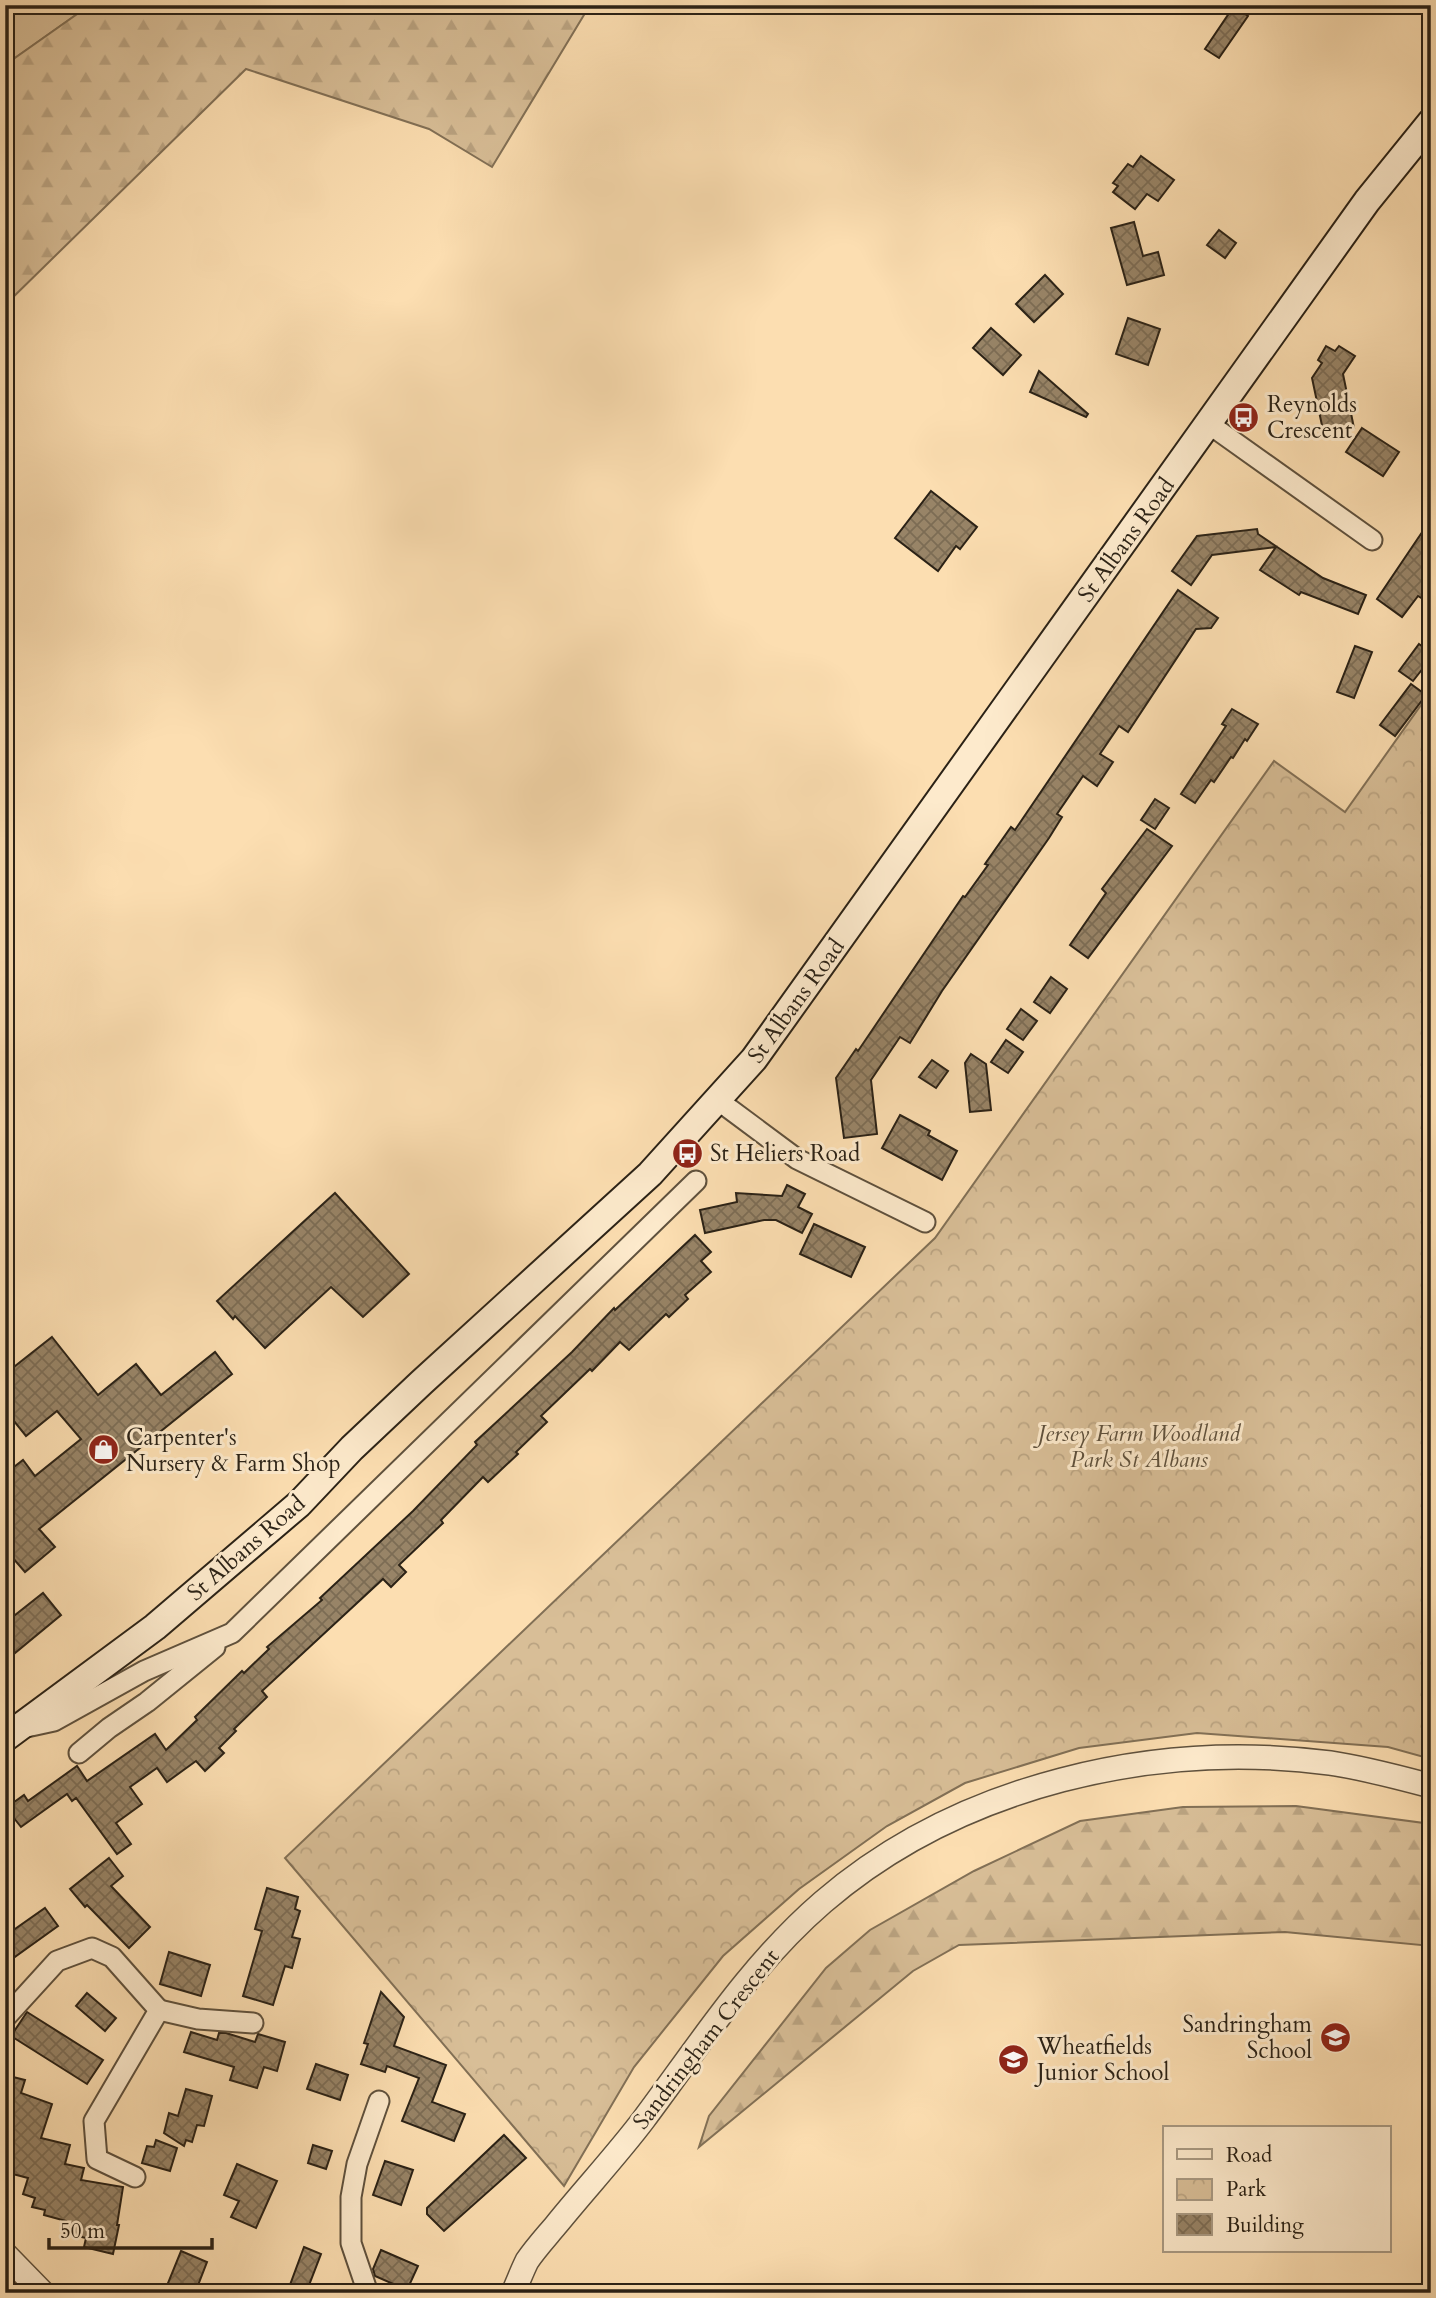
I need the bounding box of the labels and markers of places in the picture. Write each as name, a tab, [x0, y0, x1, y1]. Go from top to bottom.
place label: Reynolds Crescent	[1267, 389, 1357, 446]
bus stop icon: Reynolds Crescent	[1227, 400, 1261, 434]
bus stop icon: St Heliers Road	[670, 1136, 704, 1170]
place label: St Heliers Road	[710, 1138, 861, 1169]
place label: Carpenter's Nursery & Farm Shop	[126, 1422, 341, 1479]
shop icon: Carpenter's Nursery & Farm Shop	[86, 1433, 120, 1467]
place label: Sandringham School	[1182, 2009, 1313, 2066]
school or university icon: Sandringham School	[1318, 2020, 1352, 2054]
place label: Wheatfields Junior School	[1034, 2031, 1169, 2088]
school or university icon: Wheatfields Junior School	[997, 2042, 1031, 2076]

